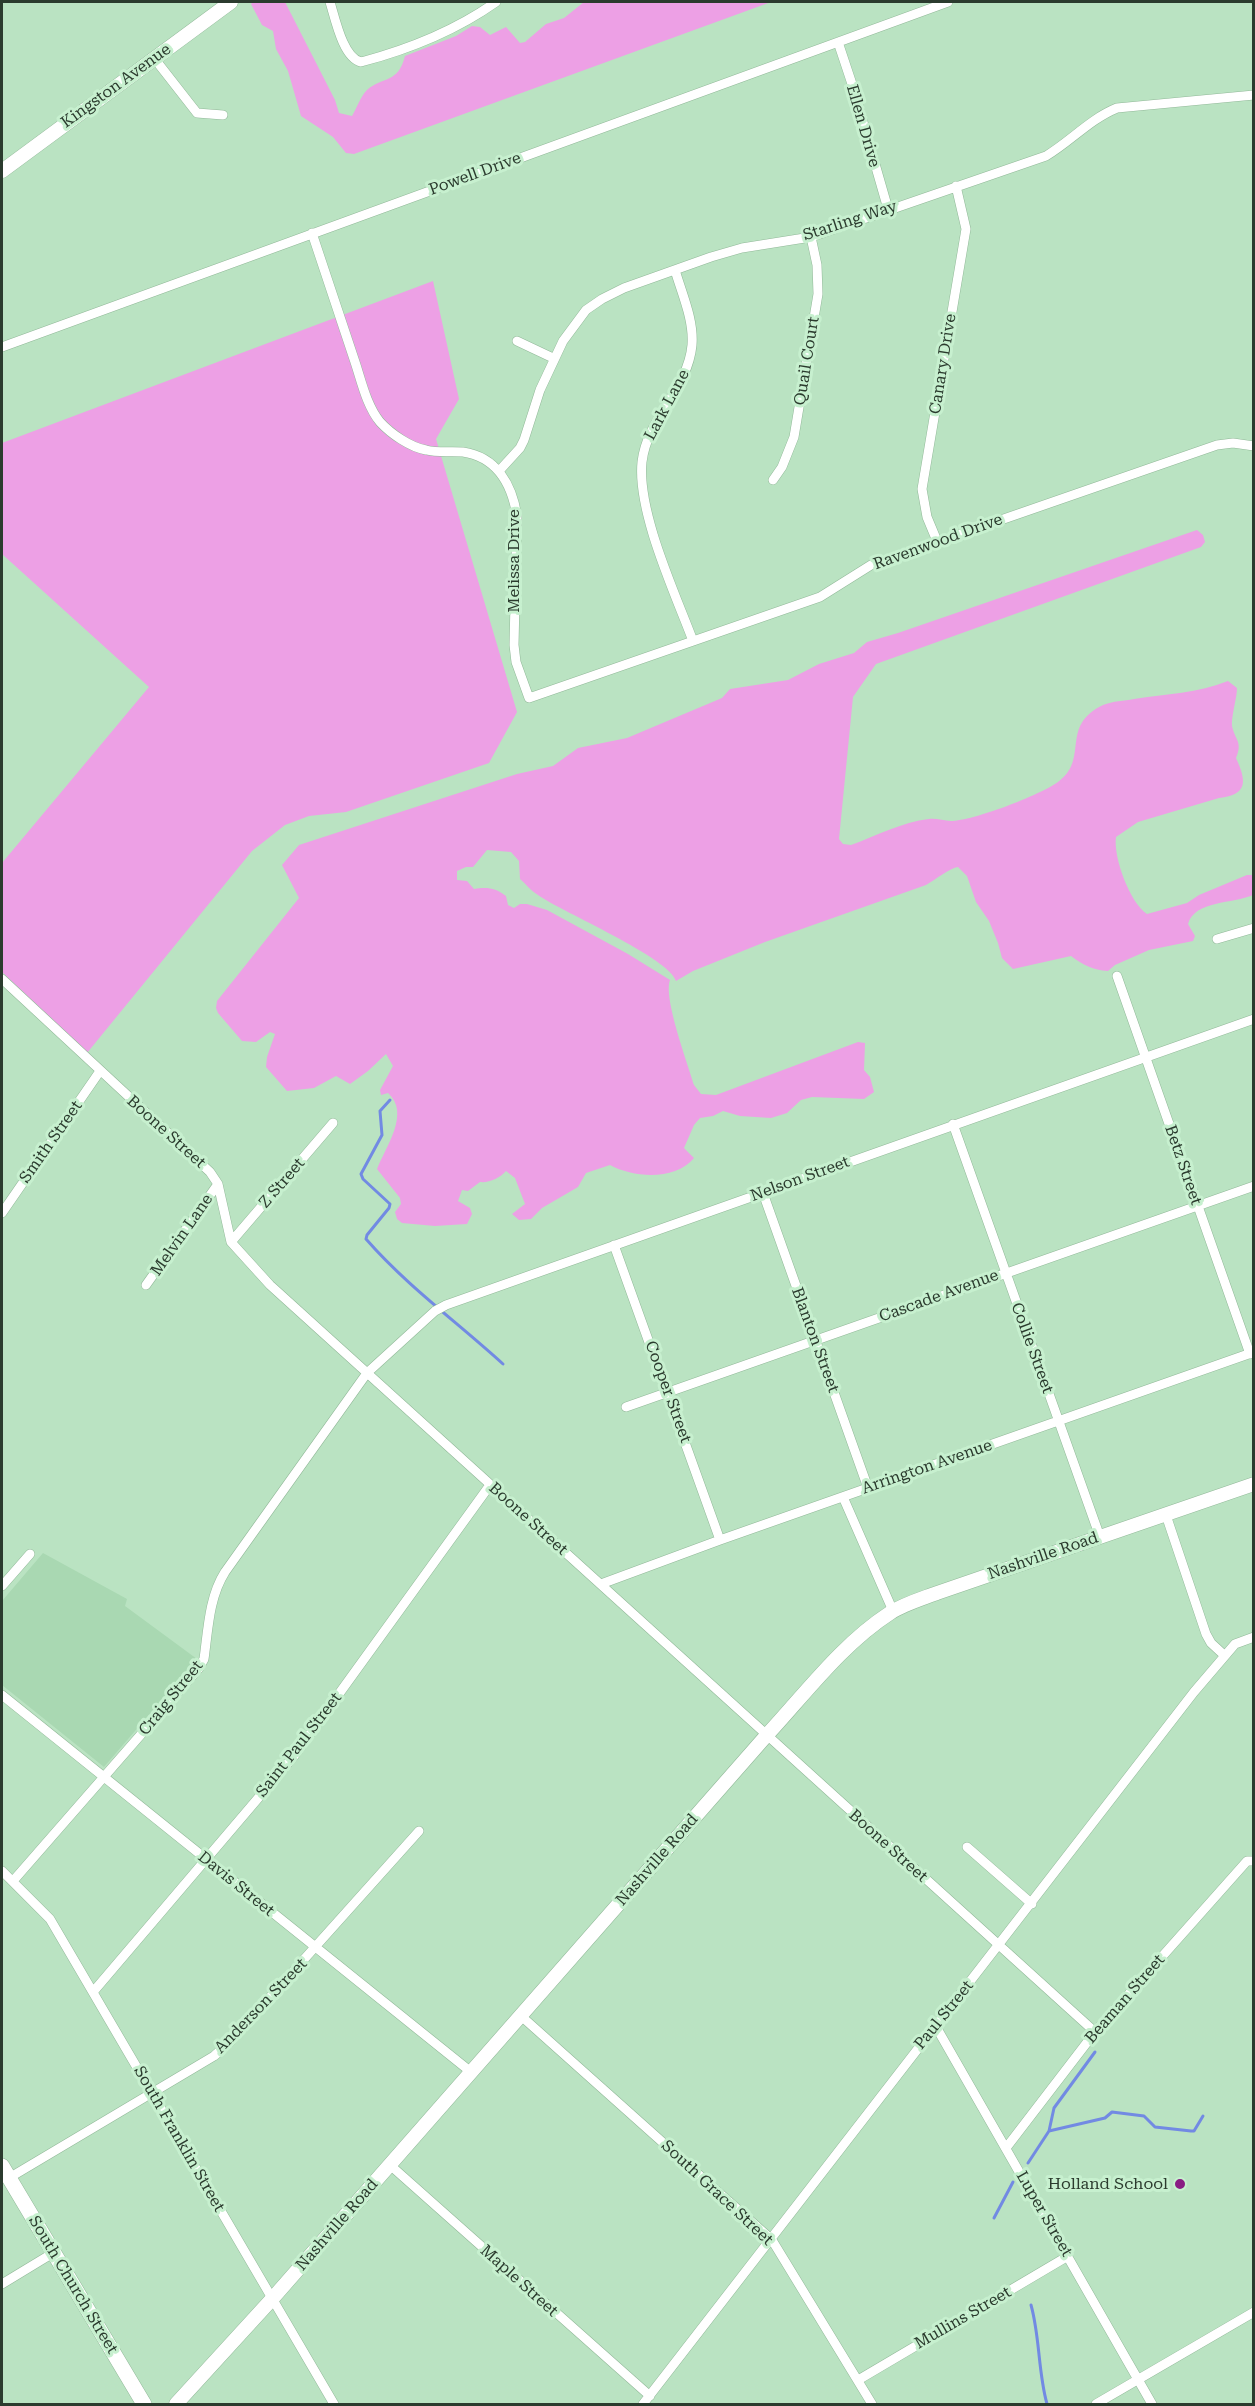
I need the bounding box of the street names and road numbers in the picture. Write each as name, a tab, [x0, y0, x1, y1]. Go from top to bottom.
street label: Kingston Avenue	[57, 40, 175, 132]
street label: Ellen Drive	[842, 82, 884, 170]
street label: Powell Drive	[426, 148, 524, 200]
street label: Starling Way	[801, 197, 899, 245]
street label: Canary Drive	[926, 312, 960, 416]
street label: Quail Court	[791, 315, 823, 407]
street label: Lark Lane	[640, 366, 694, 444]
street label: Melissa Drive	[504, 509, 524, 613]
street label: Ravenwood Drive	[871, 510, 1005, 574]
street label: Boone Street	[123, 1092, 209, 1172]
street label: Smith Street	[16, 1097, 86, 1187]
street label: Betz Street	[1160, 1123, 1206, 1207]
street label: Nelson Street	[748, 1152, 852, 1206]
street label: Z Street	[255, 1154, 309, 1212]
street label: Melvin Lane	[147, 1190, 217, 1280]
street label: Cascade Avenue	[877, 1266, 1001, 1326]
street label: Blanton Street	[787, 1285, 843, 1395]
street label: Collie Street	[1007, 1300, 1057, 1396]
street label: Cooper Street	[641, 1338, 695, 1446]
street label: Arrington Avenue	[859, 1436, 995, 1498]
street label: Boone Street	[485, 1479, 571, 1559]
street label: Nashville Road	[985, 1528, 1101, 1584]
street label: Craig Street	[135, 1657, 207, 1739]
street label: Saint Paul Street	[252, 1689, 346, 1801]
street label: Boone Street	[845, 1806, 931, 1886]
street label: Nashville Road	[612, 1810, 702, 1910]
street label: Davis Street	[194, 1847, 278, 1921]
street label: Beaman Street	[1081, 1951, 1169, 2047]
street label: Anderson Street	[211, 1954, 311, 2058]
street label: Paul Street	[910, 1977, 978, 2053]
street label: South Franklin Street	[129, 2063, 229, 2215]
street label: South Grace Street	[657, 2136, 777, 2250]
street label: Luper Street	[1012, 2168, 1076, 2260]
street label: Nashville Road	[292, 2175, 382, 2275]
street label: South Church Street	[24, 2212, 122, 2358]
street label: Maple Street	[476, 2241, 562, 2321]
street label: Mullins Street	[911, 2283, 1015, 2353]

